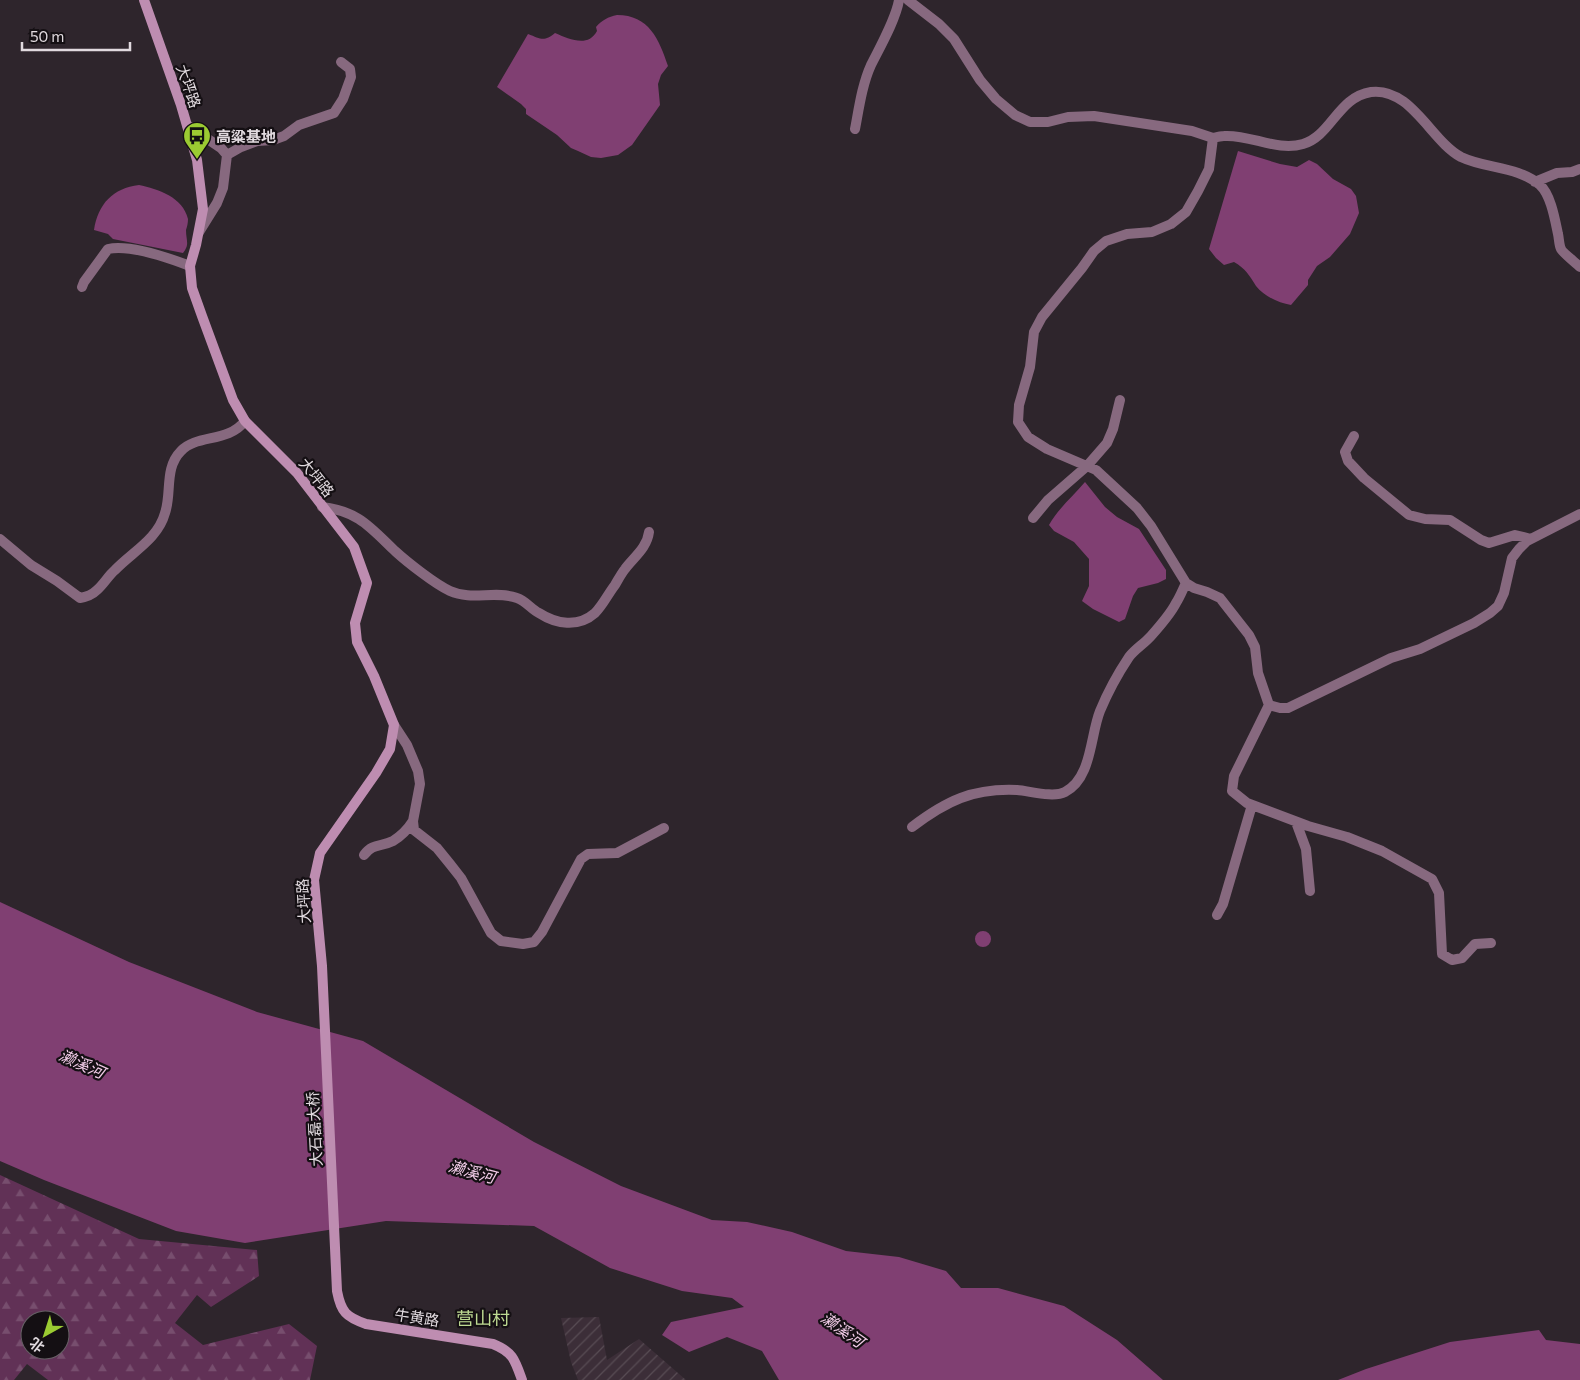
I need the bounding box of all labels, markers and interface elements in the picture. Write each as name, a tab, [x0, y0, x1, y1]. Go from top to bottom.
scale bar	[22, 20, 130, 52]
text: 50 m	[30, 27, 64, 45]
street label: 大坪路	[173, 62, 205, 110]
bus stop icon: 高粱基地	[182, 121, 212, 160]
place label: 高粱基地	[216, 127, 276, 145]
street label: 大坪路	[296, 454, 338, 500]
street label: 大坪路	[293, 878, 313, 924]
water label: 濑溪河	[56, 1045, 111, 1083]
street label: 大石磊大桥	[303, 1091, 325, 1167]
water label: 濑溪河	[446, 1156, 501, 1187]
street label: 牛黄路	[393, 1305, 441, 1329]
district label: 营山村	[456, 1307, 510, 1329]
water label: 濑溪河	[818, 1307, 871, 1352]
north arrow	[20, 1310, 70, 1360]
text: 北	[26, 1334, 47, 1357]

